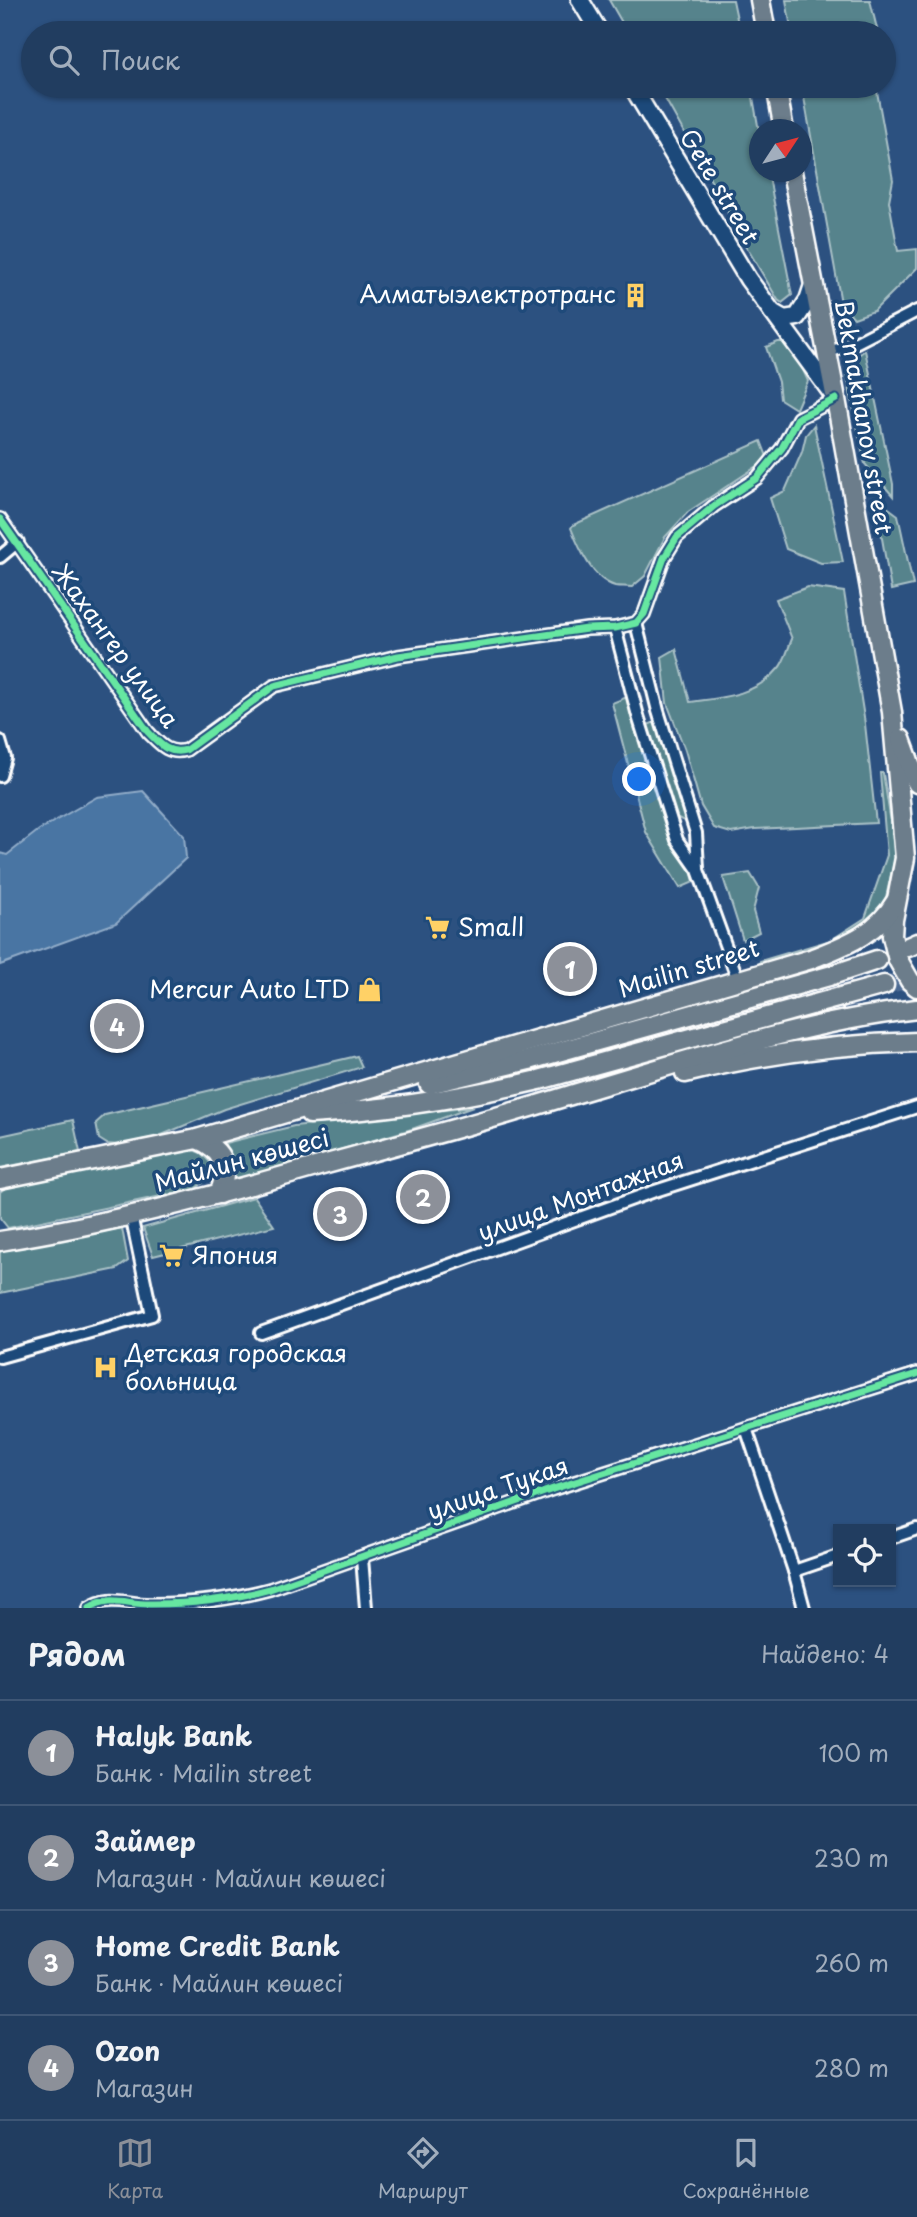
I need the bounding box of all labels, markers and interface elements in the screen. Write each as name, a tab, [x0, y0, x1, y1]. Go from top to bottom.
search box	[21, 21, 896, 98]
text: Поиск	[101, 40, 180, 79]
icon: search	[45, 41, 83, 79]
north arrow	[749, 119, 812, 182]
street label: Gete street	[672, 121, 770, 251]
place label: Алматыэлектротранс	[359, 275, 616, 311]
building icon: Алматыэлектротранс	[622, 281, 650, 309]
street label: Bekmakhanov street	[827, 296, 903, 537]
street label: Жахангер улица	[44, 555, 189, 735]
your location	[622, 762, 656, 796]
place label: Small	[458, 908, 524, 944]
supermarket icon: Small	[424, 914, 452, 942]
street label: Mailin street	[614, 929, 763, 1006]
pin: 1	[547, 943, 593, 995]
place label: Mercur Auto LTD	[149, 970, 350, 1006]
shop icon: Mercur Auto LTD	[356, 976, 384, 1004]
pin: 4	[94, 1000, 140, 1052]
street label: Майлин көшесі	[150, 1118, 333, 1200]
street label: улица Монтажная	[472, 1141, 688, 1249]
pin: 2	[400, 1171, 446, 1223]
pin: 3	[317, 1188, 363, 1240]
place label: Япония	[192, 1236, 278, 1272]
supermarket icon: Япония	[158, 1242, 186, 1270]
place label: Детская городская больница	[124, 1334, 347, 1398]
hospital icon: Детская городская больница	[91, 1354, 119, 1382]
street label: улица Тукая	[422, 1446, 573, 1528]
map controls	[833, 1524, 896, 1587]
button: locate	[833, 1524, 896, 1587]
text: Рядом	[28, 1631, 126, 1676]
text: Найдено: 4	[761, 1636, 889, 1671]
text: Halyk Bank	[95, 1716, 252, 1755]
text: 1	[46, 1735, 57, 1770]
text: 100 m	[819, 1735, 889, 1770]
text: Банк · Mailin street	[95, 1755, 312, 1790]
text: Займер	[95, 1821, 196, 1860]
text: 2	[43, 1840, 59, 1875]
text: 230 m	[814, 1840, 889, 1875]
text: Магазин · Майлин көшесі	[95, 1860, 386, 1895]
text: Home Credit Bank	[95, 1926, 340, 1965]
text: 3	[43, 1945, 59, 1980]
text: 260 m	[814, 1945, 889, 1980]
text: Банк · Майлин көшесі	[95, 1965, 343, 2000]
text: Ozon	[95, 2031, 160, 2070]
text: 4	[43, 2050, 59, 2085]
text: 280 m	[814, 2050, 889, 2085]
text: Магазин	[95, 2070, 194, 2105]
tab: Карта	[107, 2134, 163, 2204]
tab: Маршрут	[378, 2134, 468, 2204]
tab: Сохранённые	[683, 2134, 810, 2204]

